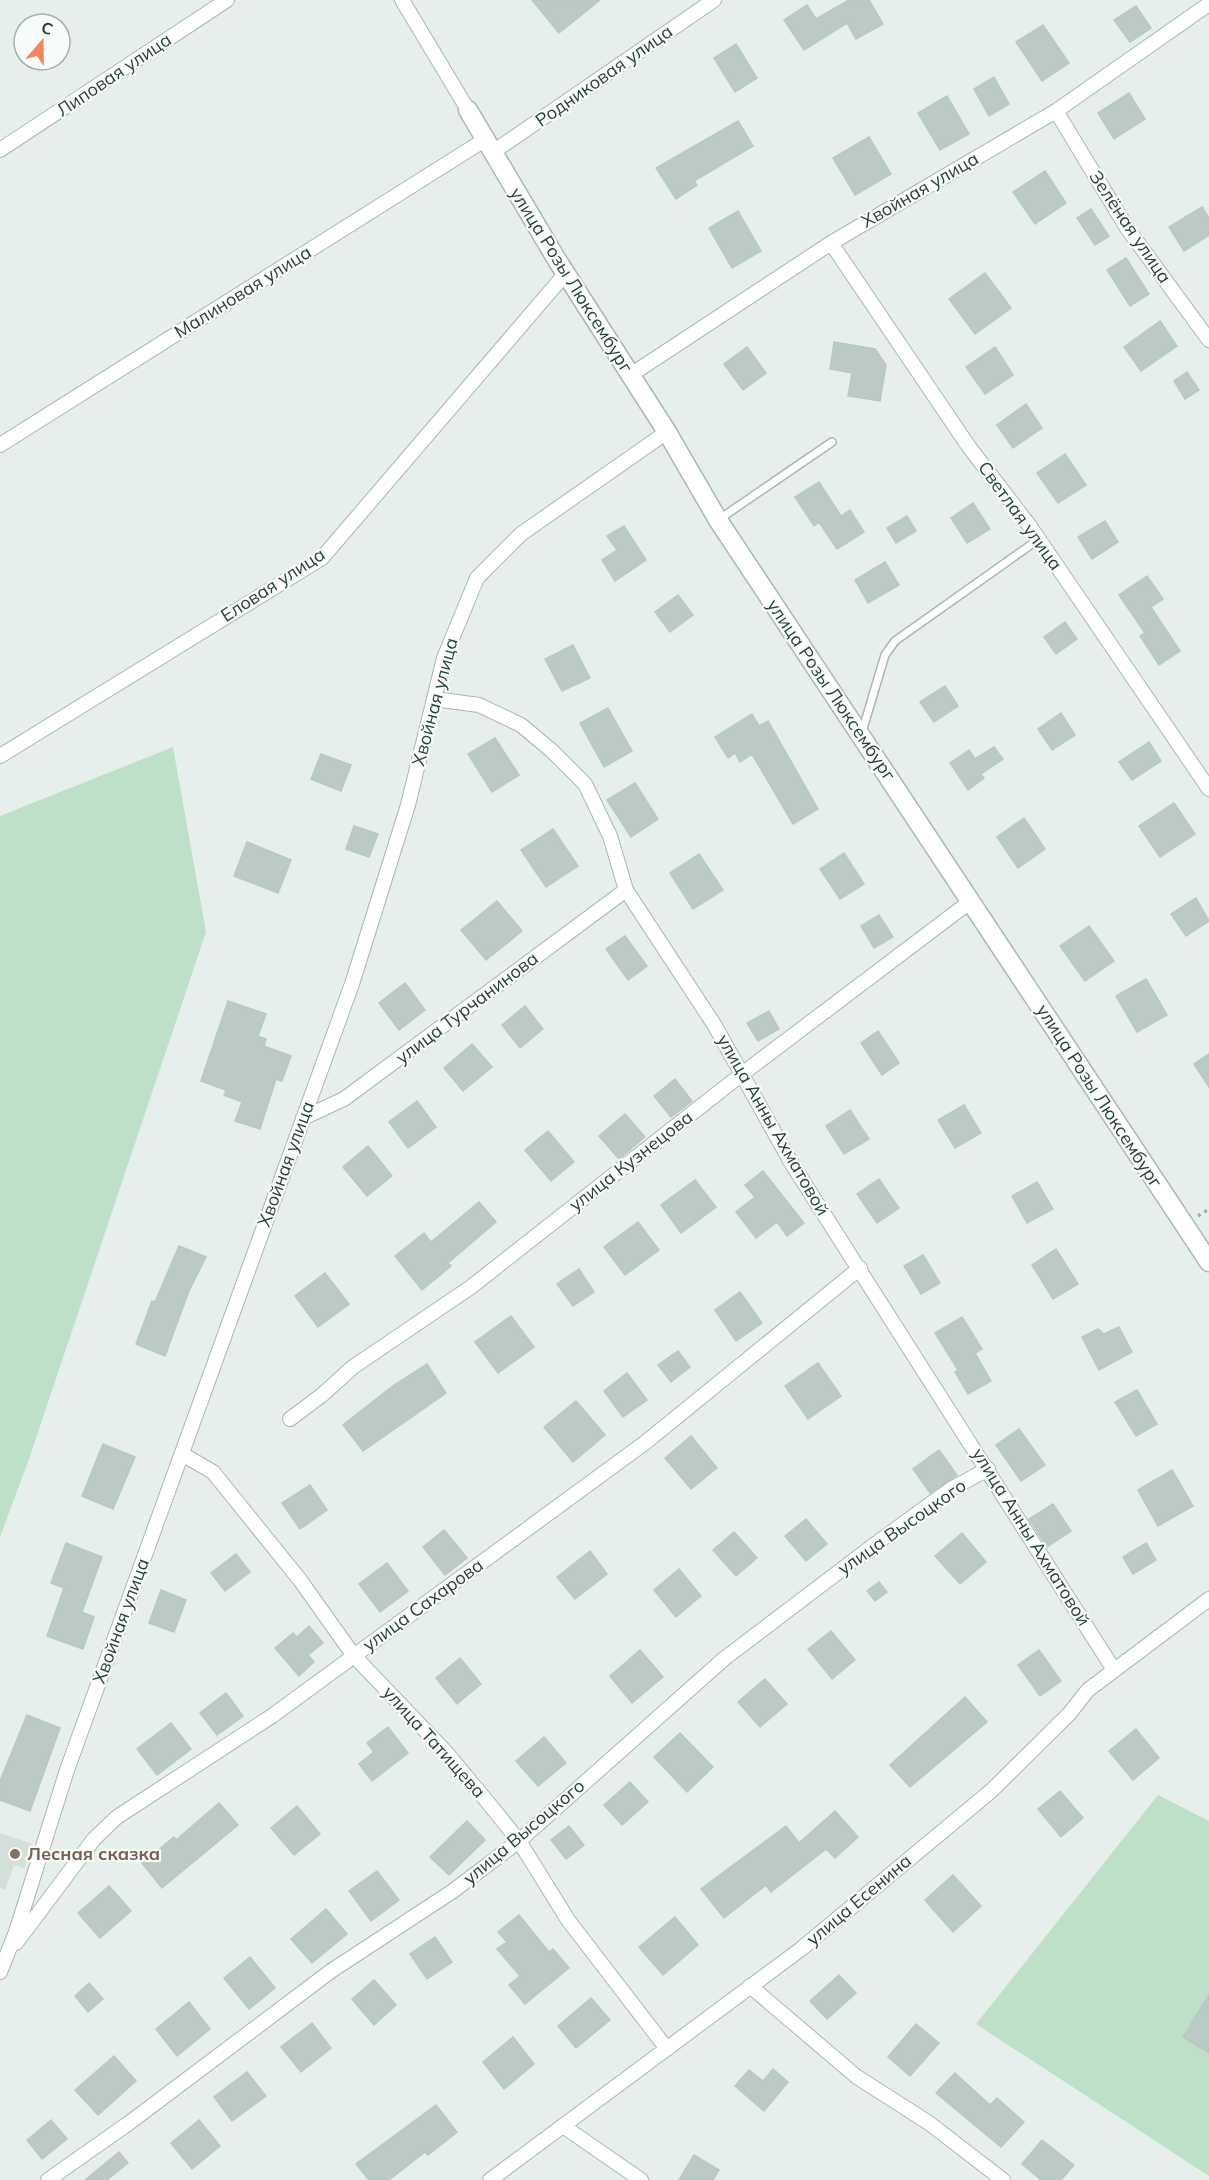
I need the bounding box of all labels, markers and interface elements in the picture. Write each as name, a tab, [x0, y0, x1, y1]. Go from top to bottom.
north arrow	[12, 12, 72, 72]
text: С	[39, 17, 56, 39]
street label: Родниковая улица	[531, 20, 677, 132]
street label: Липовая улица	[52, 28, 176, 121]
street label: Хвойная улица	[857, 147, 983, 232]
street label: Зелёная улица	[1084, 166, 1177, 287]
street label: улица Розы Люксембург	[505, 183, 638, 377]
street label: Малиновая улица	[170, 240, 315, 343]
street label: Светлая улица	[973, 457, 1068, 575]
street label: Еловая улица	[216, 542, 329, 627]
street label: улица Розы Люксембург	[762, 595, 901, 785]
street label: Хвойная улица	[406, 635, 463, 768]
street label: улица Турчанинова	[391, 947, 542, 1069]
street label: улица Розы Люксембург	[1031, 1000, 1167, 1192]
street label: улица Анны Ахматовой	[712, 1030, 835, 1220]
street label: Хвойная улица	[252, 1098, 319, 1230]
street label: улица Кузнецова	[564, 1105, 697, 1216]
street label: улица Анны Ахматовой	[967, 1443, 1096, 1630]
street label: улица Высоцкого	[833, 1474, 971, 1580]
street label: улица Сахарова	[358, 1553, 487, 1656]
street label: Хвойная улица	[87, 1555, 154, 1687]
street label: улица Татищева	[378, 1681, 491, 1802]
street label: улица Высоцкого	[458, 1774, 589, 1889]
place label: Лесная сказка	[27, 1842, 160, 1865]
marker: Лесная сказка	[8, 1847, 22, 1861]
street label: улица Есенина	[801, 1849, 916, 1950]

